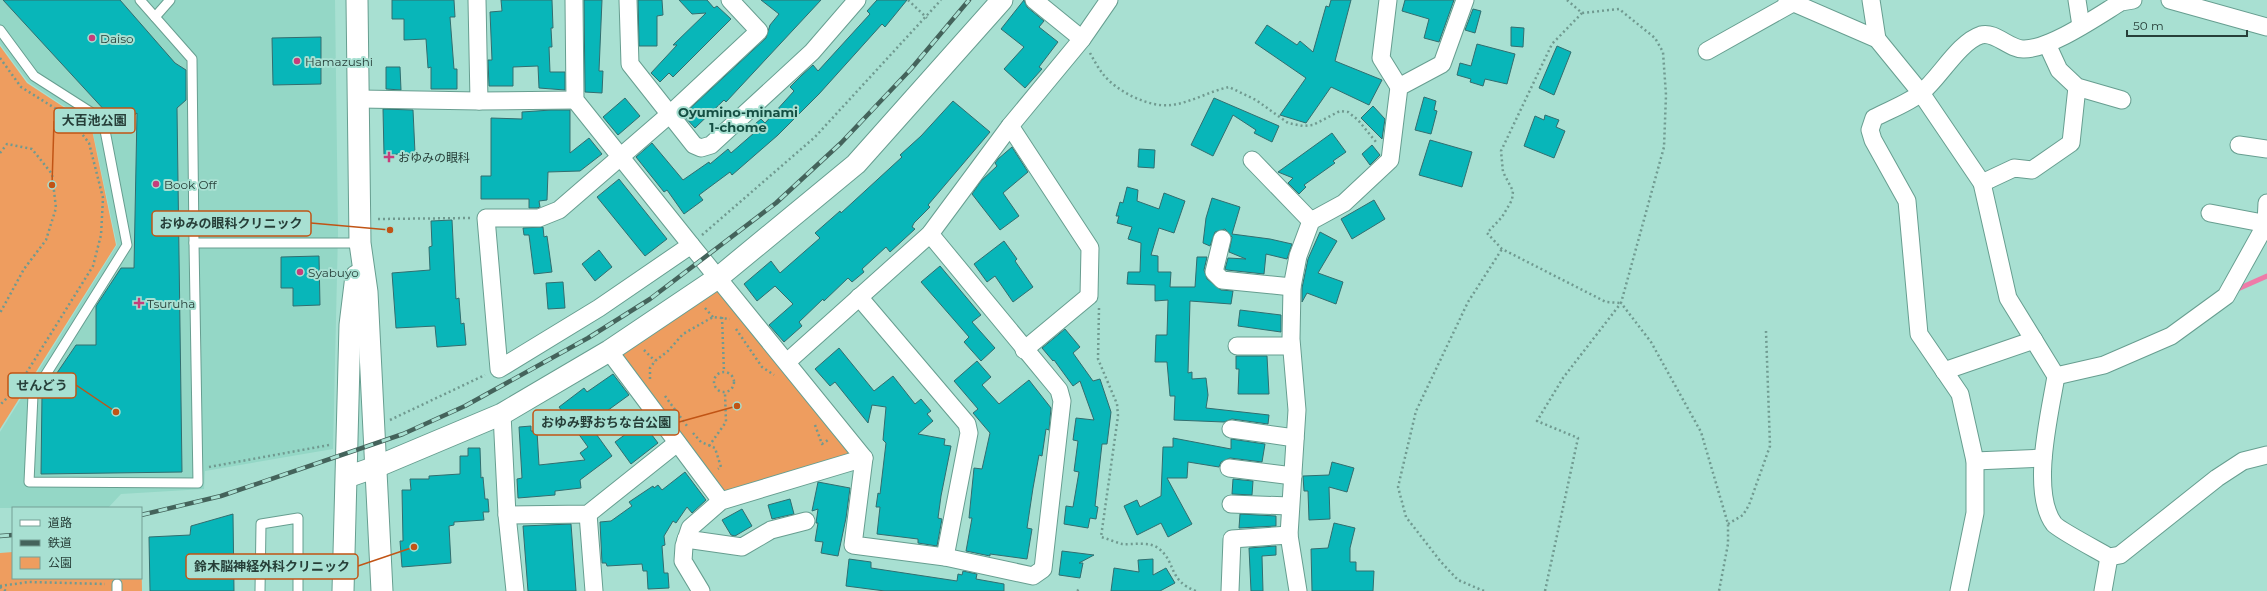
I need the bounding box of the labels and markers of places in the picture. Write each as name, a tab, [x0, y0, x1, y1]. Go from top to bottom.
place label: Daiso	[100, 31, 134, 46]
marker: Daiso	[87, 33, 97, 43]
place label: Hamazushi	[305, 54, 373, 69]
marker: Hamazushi	[292, 56, 302, 66]
callout: 大百池公園	[54, 108, 135, 133]
place label: おゆみの眼科	[398, 150, 470, 165]
marker: おゆみの眼科	[383, 151, 395, 163]
place label: Book Off	[164, 177, 218, 192]
marker: Book Off	[151, 179, 161, 189]
callout: おゆみの眼科クリニック	[152, 211, 311, 236]
place label: Syabuyo	[308, 265, 359, 280]
marker: Syabuyo	[295, 267, 305, 277]
place label: Tsuruha	[147, 296, 195, 311]
marker: Tsuruha	[134, 298, 144, 308]
callout: せんどう	[8, 373, 76, 398]
callout: おゆみ野おちな台公園	[533, 410, 679, 435]
callout: 鈴木脳神経外科クリニック	[186, 554, 358, 579]

